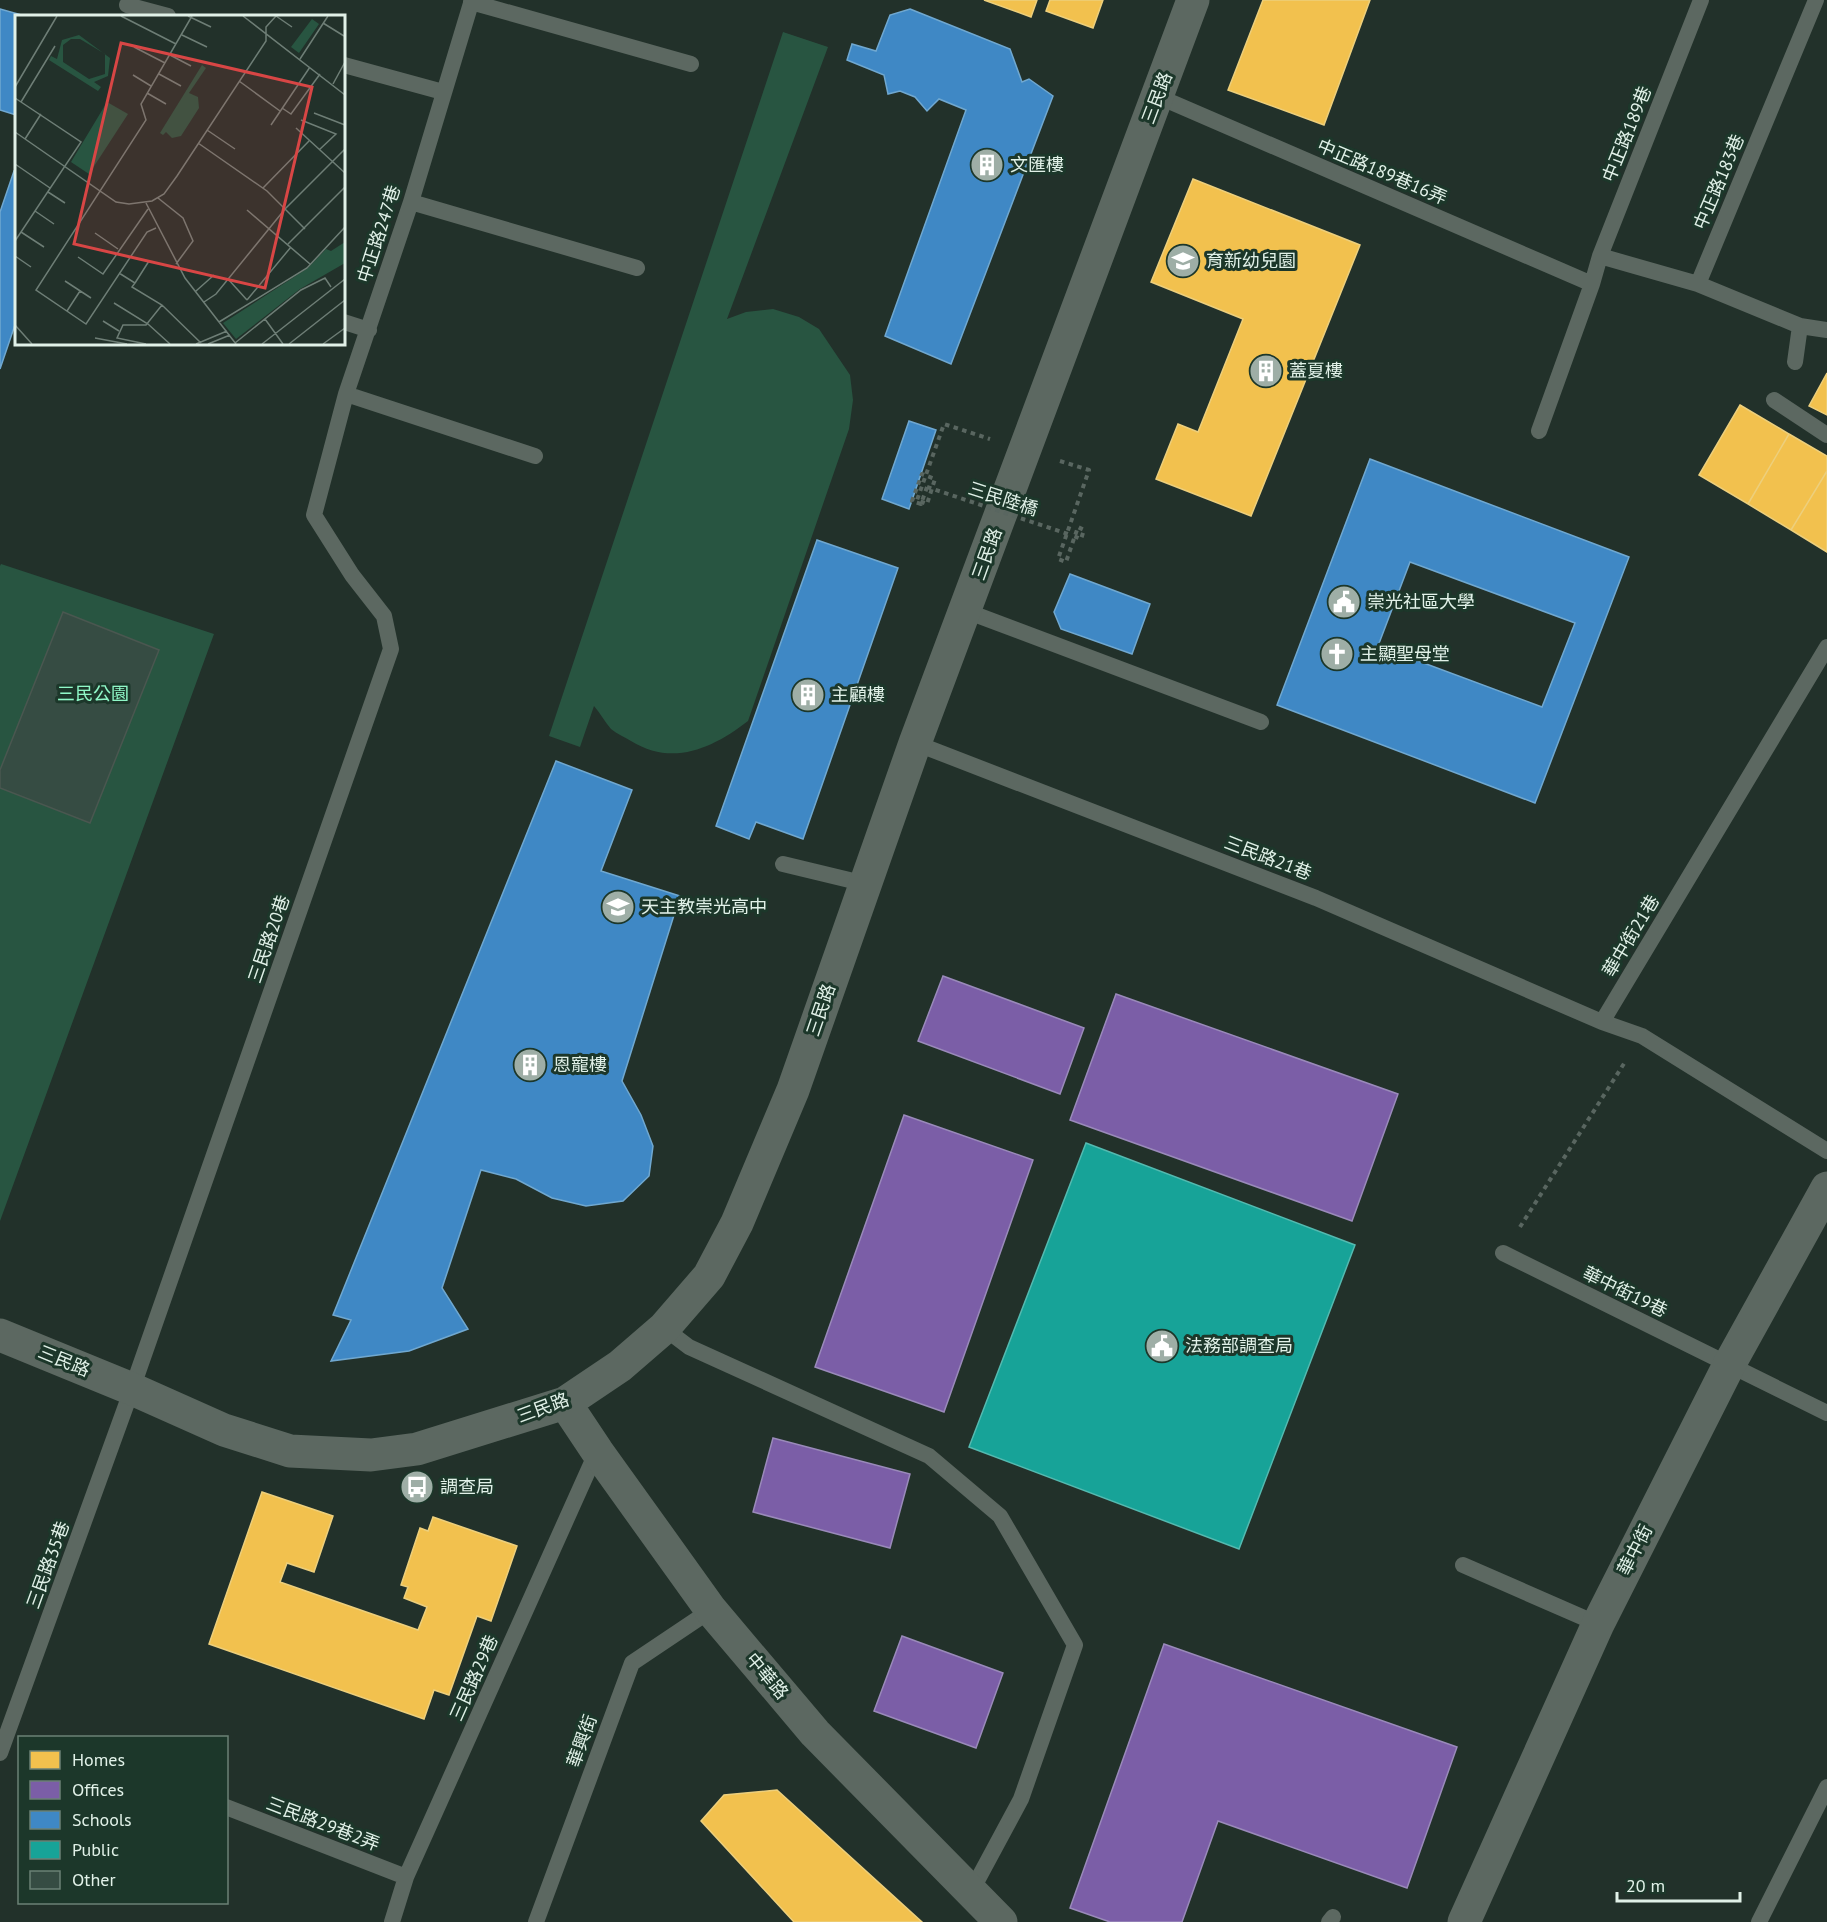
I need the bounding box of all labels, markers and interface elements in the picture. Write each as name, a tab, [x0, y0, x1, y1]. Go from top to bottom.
inset map	[15, 15, 345, 345]
street label: 三民路	[1136, 68, 1177, 127]
street label: 中正路189巷	[1597, 82, 1656, 185]
street label: 中正路183巷	[1688, 131, 1749, 233]
street label: 中正路189巷16弄	[1314, 134, 1451, 209]
building icon: 文匯樓	[969, 147, 1005, 183]
place label: 文匯樓	[1010, 153, 1064, 176]
street label: 中正路247巷	[352, 182, 405, 286]
school or university icon: 育新幼兒園	[1165, 243, 1201, 279]
place label: 育新幼兒園	[1206, 249, 1296, 272]
building icon: 蓋夏樓	[1248, 353, 1284, 389]
place label: 蓋夏樓	[1289, 359, 1343, 382]
street label: 三民陸橋	[965, 476, 1041, 521]
street label: 三民路	[966, 525, 1007, 583]
public building icon: 崇光社區大學	[1326, 584, 1362, 620]
place label: 崇光社區大學	[1367, 590, 1475, 613]
church icon: 主顯聖母堂	[1319, 636, 1355, 672]
place label: 主顯聖母堂	[1360, 642, 1450, 665]
building icon: 主顧樓	[790, 677, 826, 713]
park label: 三民公園	[57, 682, 129, 705]
place label: 主顧樓	[831, 683, 885, 706]
street label: 三民路21巷	[1221, 830, 1315, 885]
school or university icon: 天主教崇光高中	[600, 889, 636, 925]
street label: 華中街21巷	[1597, 891, 1664, 981]
street label: 三民路20巷	[243, 892, 294, 986]
place label: 天主教崇光高中	[641, 895, 767, 918]
street label: 三民路	[801, 981, 840, 1039]
building icon: 恩寵樓	[512, 1047, 548, 1083]
place label: 恩寵樓	[553, 1053, 607, 1076]
street label: 華中街19巷	[1579, 1261, 1671, 1322]
public building icon: 法務部調查局	[1144, 1328, 1180, 1364]
place label: 法務部調查局	[1185, 1334, 1293, 1357]
street label: 三民路	[35, 1340, 94, 1381]
street label: 三民路	[514, 1387, 572, 1428]
bus stop icon: 調查局	[399, 1469, 435, 1505]
place label: 調查局	[440, 1475, 494, 1498]
street label: 三民路35巷	[21, 1518, 74, 1612]
street label: 華中街	[1612, 1520, 1657, 1579]
street label: 三民路29巷	[444, 1631, 503, 1724]
street label: 中華路	[741, 1648, 794, 1704]
street label: 華興街	[561, 1712, 602, 1770]
legend	[18, 1736, 228, 1904]
text: Homes	[72, 1748, 125, 1771]
text: Offices	[72, 1778, 124, 1801]
street label: 三民路29巷2弄	[263, 1791, 383, 1856]
text: Schools	[72, 1808, 132, 1831]
text: Public	[72, 1838, 119, 1861]
scale bar	[1617, 1865, 1740, 1903]
text: Other	[72, 1868, 116, 1891]
text: 20 m	[1626, 1874, 1665, 1897]

